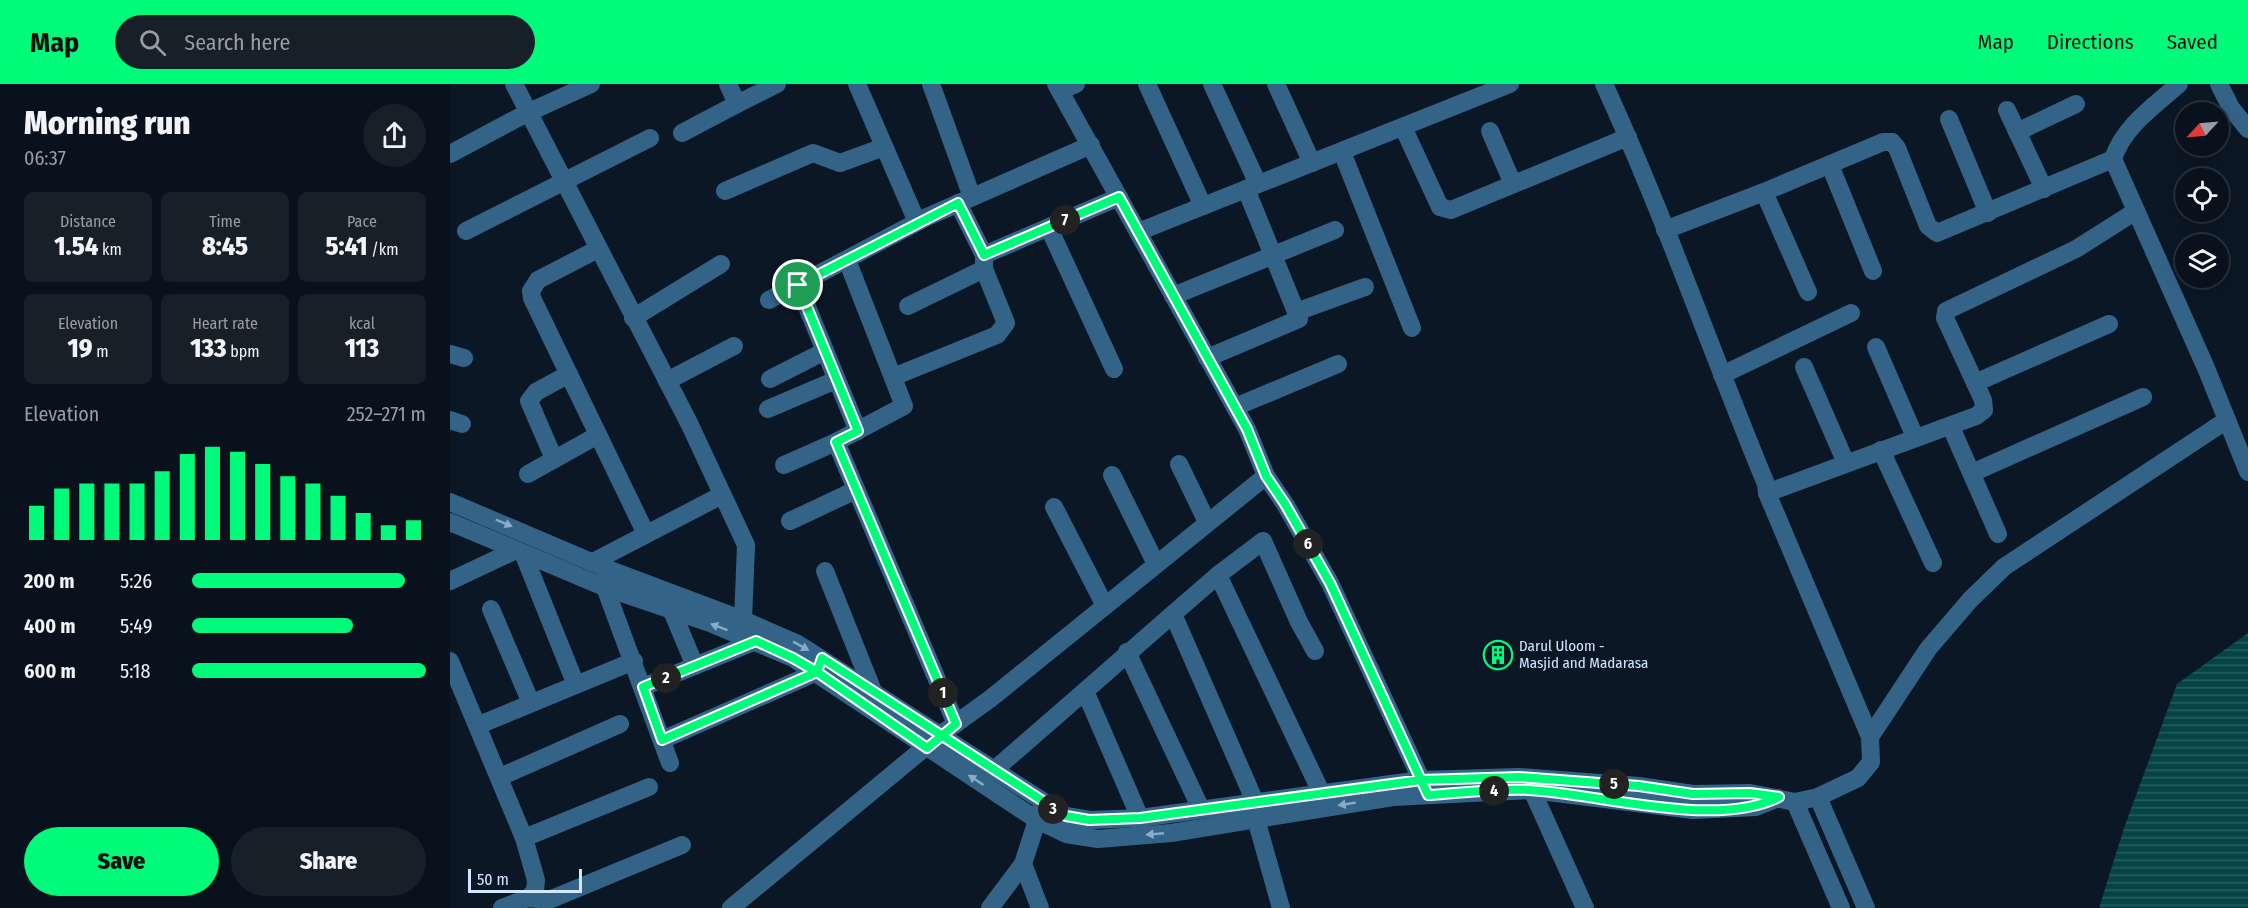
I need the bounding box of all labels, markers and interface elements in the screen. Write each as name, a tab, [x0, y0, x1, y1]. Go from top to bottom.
search box	[115, 15, 535, 69]
text: Map	[30, 26, 79, 59]
icon: search	[136, 26, 169, 59]
text: Search here	[184, 29, 290, 56]
text: Map	[1977, 29, 2014, 55]
text: Directions	[2047, 29, 2134, 55]
text: Saved	[2167, 29, 2218, 55]
north arrow	[2175, 102, 2229, 156]
map controls	[2175, 102, 2229, 288]
text: Morning run	[24, 103, 191, 143]
button: share	[363, 104, 426, 167]
text: 06:37	[24, 146, 66, 170]
button: locate	[2175, 168, 2229, 222]
pin: 7	[1050, 205, 1080, 235]
text: 7	[1062, 210, 1068, 229]
text: Distance	[60, 212, 116, 231]
text: Time	[209, 212, 241, 231]
text: Pace	[347, 212, 377, 231]
text: 1.54	[54, 231, 98, 262]
text: 8:45	[202, 231, 248, 262]
text: 5:41	[326, 231, 367, 262]
button: layers	[2175, 234, 2229, 288]
text: km	[98, 240, 122, 259]
text: /km	[367, 240, 398, 259]
pin	[772, 259, 823, 310]
icon: arrive	[781, 268, 814, 301]
text: Elevation	[58, 314, 118, 333]
text: Heart rate	[192, 314, 258, 333]
text: kcal	[349, 314, 375, 333]
text: 19	[67, 333, 92, 364]
text: 133	[190, 333, 227, 364]
text: 113	[345, 333, 379, 364]
text: m	[92, 342, 109, 361]
text: bpm	[227, 342, 260, 361]
text: Elevation	[24, 402, 99, 426]
text: 252–271 m	[347, 402, 426, 426]
one-way arrow	[496, 519, 513, 528]
pin: 6	[1293, 529, 1323, 559]
text: 6	[1304, 534, 1312, 553]
text: 200 m	[24, 569, 75, 593]
text: 5:26	[120, 569, 152, 593]
text: 400 m	[24, 614, 76, 638]
text: 5:49	[120, 614, 152, 638]
one-way arrow	[710, 622, 728, 631]
place label: Darul Uloom - Masjid and Madarasa	[1519, 637, 1648, 672]
building icon: Darul Uloom - Masjid and Madarasa	[1482, 639, 1514, 671]
one-way arrow	[793, 641, 810, 651]
text: 600 m	[24, 659, 76, 683]
text: 5:18	[120, 659, 150, 683]
pin: 2	[651, 663, 681, 693]
text: 2	[662, 668, 670, 687]
pin: 1	[928, 678, 958, 708]
text: 1	[940, 683, 946, 702]
pin: 5	[1599, 769, 1629, 799]
one-way arrow	[968, 774, 984, 786]
text: 5	[1610, 774, 1618, 793]
pin: 4	[1479, 776, 1509, 806]
text: 4	[1490, 781, 1498, 800]
pin: 3	[1038, 794, 1068, 824]
text: 3	[1049, 799, 1057, 818]
one-way arrow	[1338, 800, 1357, 809]
button: Save	[24, 827, 219, 896]
button: Share	[231, 827, 426, 896]
one-way arrow	[1145, 829, 1164, 839]
scale bar	[468, 866, 582, 894]
text: 50 m	[477, 870, 509, 889]

